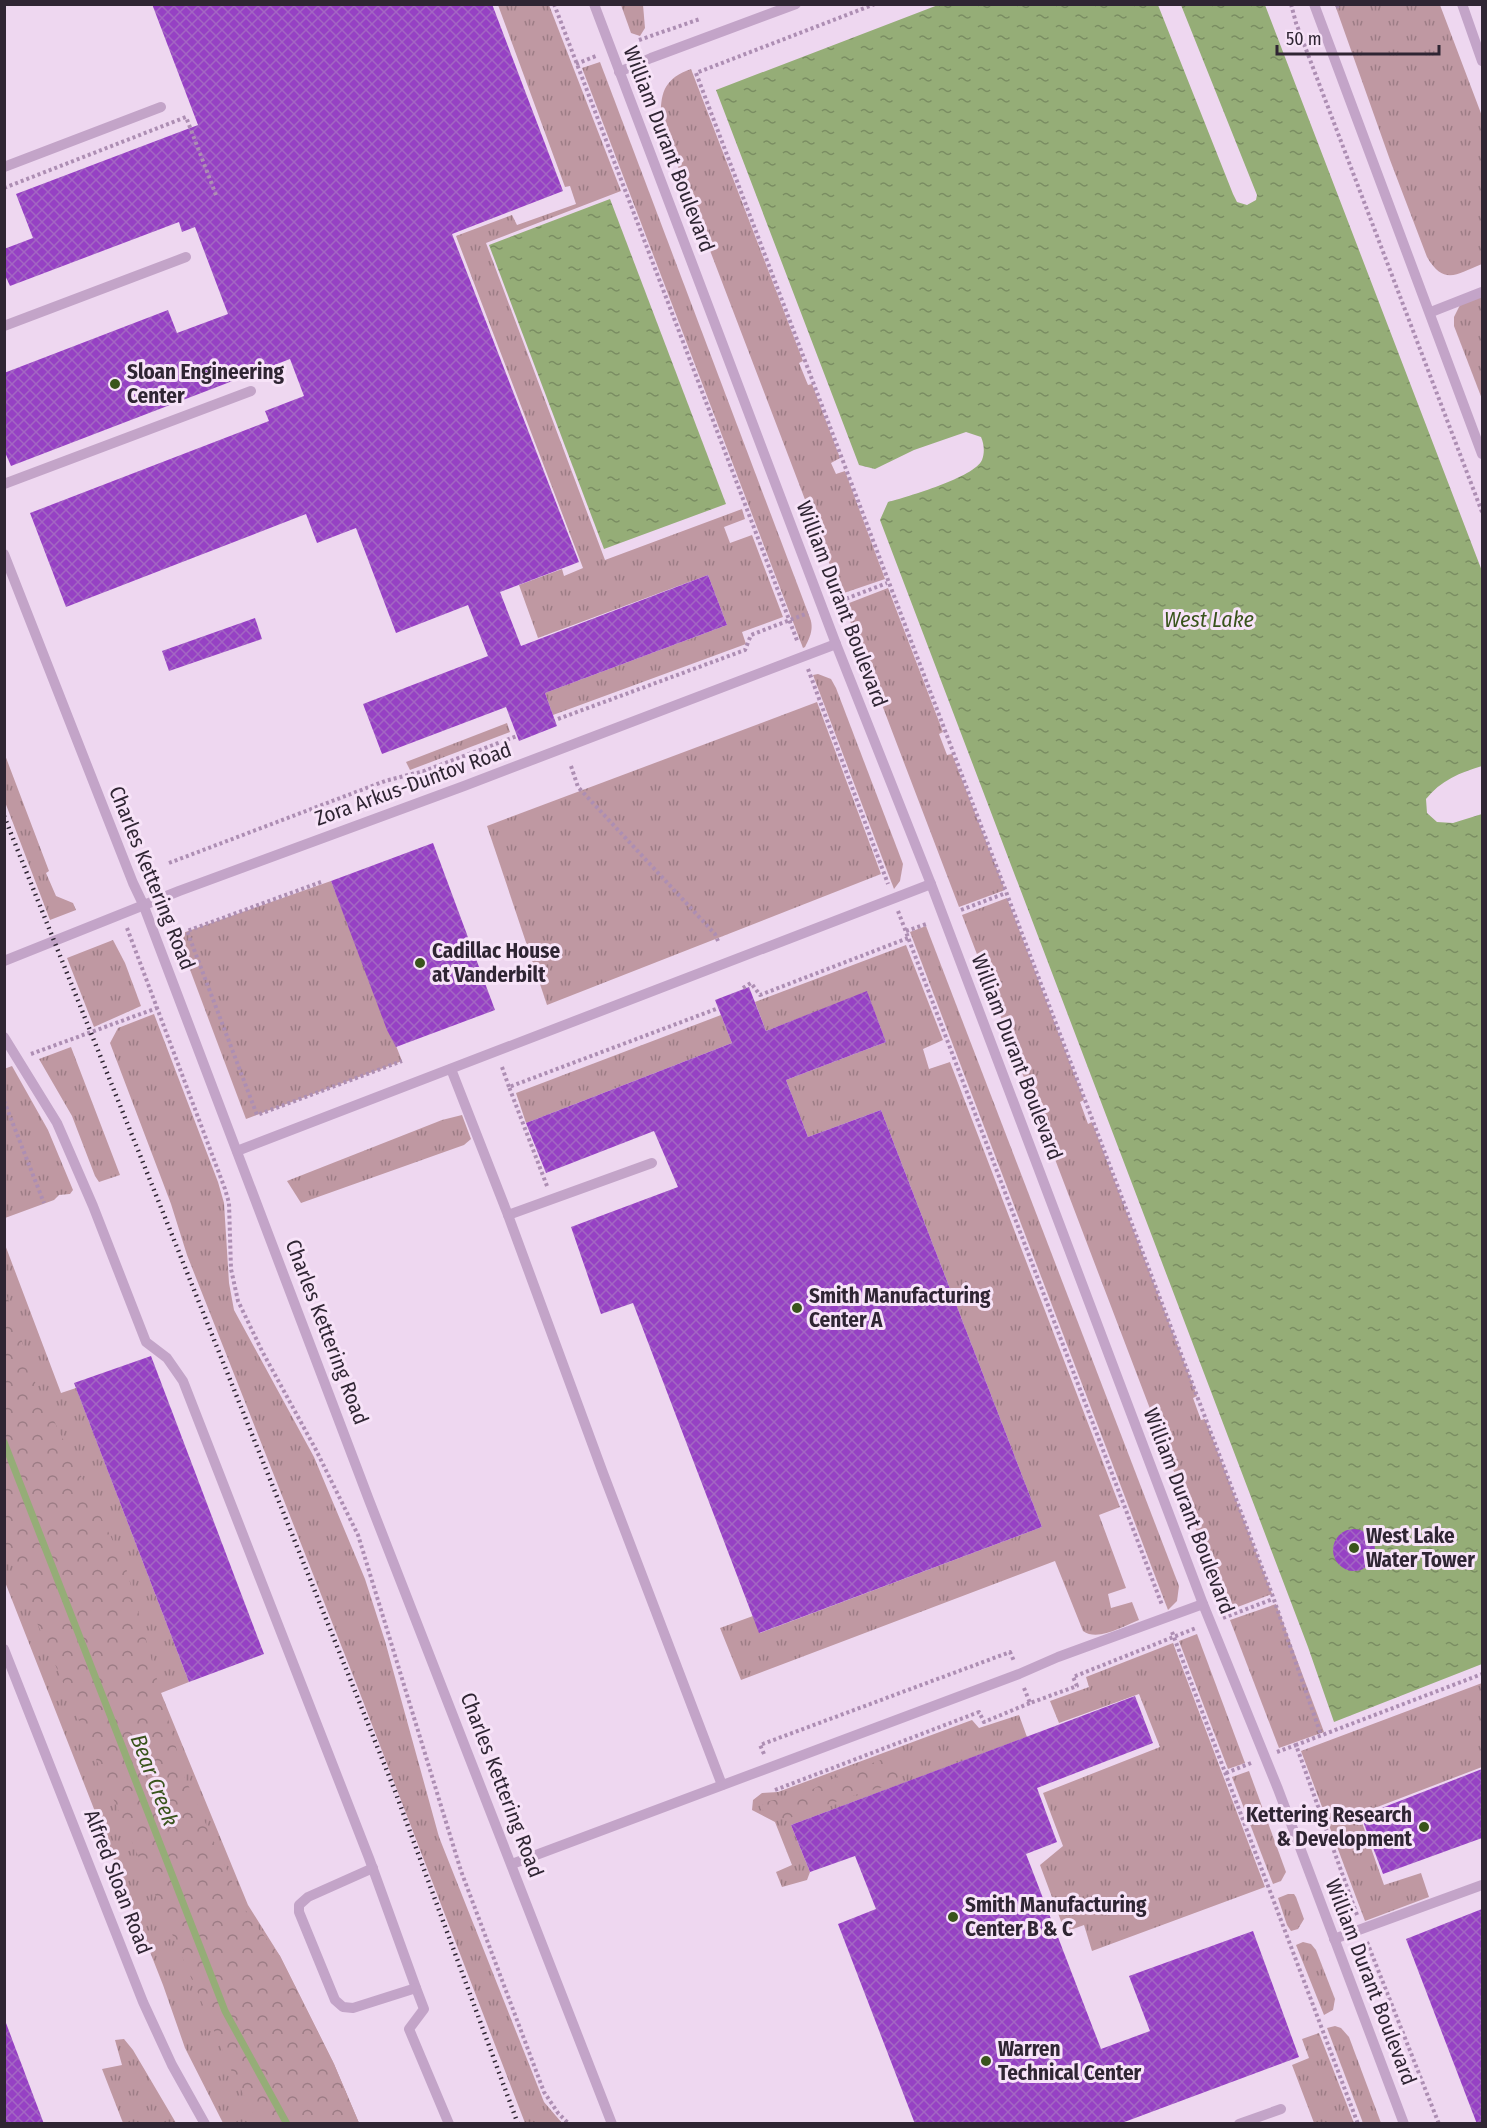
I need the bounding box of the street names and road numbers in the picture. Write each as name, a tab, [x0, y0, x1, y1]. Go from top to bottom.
street label: William Durant Boulevard	[618, 42, 720, 256]
street label: William Durant Boulevard	[791, 497, 893, 711]
street label: Zora Arkus-Duntov Road	[311, 736, 515, 832]
street label: Charles Kettering Road	[103, 782, 201, 974]
street label: William Durant Boulevard	[966, 950, 1068, 1164]
street label: Charles Kettering Road	[280, 1236, 374, 1428]
street label: William Durant Boulevard	[1138, 1404, 1240, 1618]
street label: Charles Kettering Road	[455, 1689, 549, 1881]
street label: Alfred Sloan Road	[78, 1806, 158, 1958]
street label: William Durant Boulevard	[1320, 1875, 1422, 2089]

